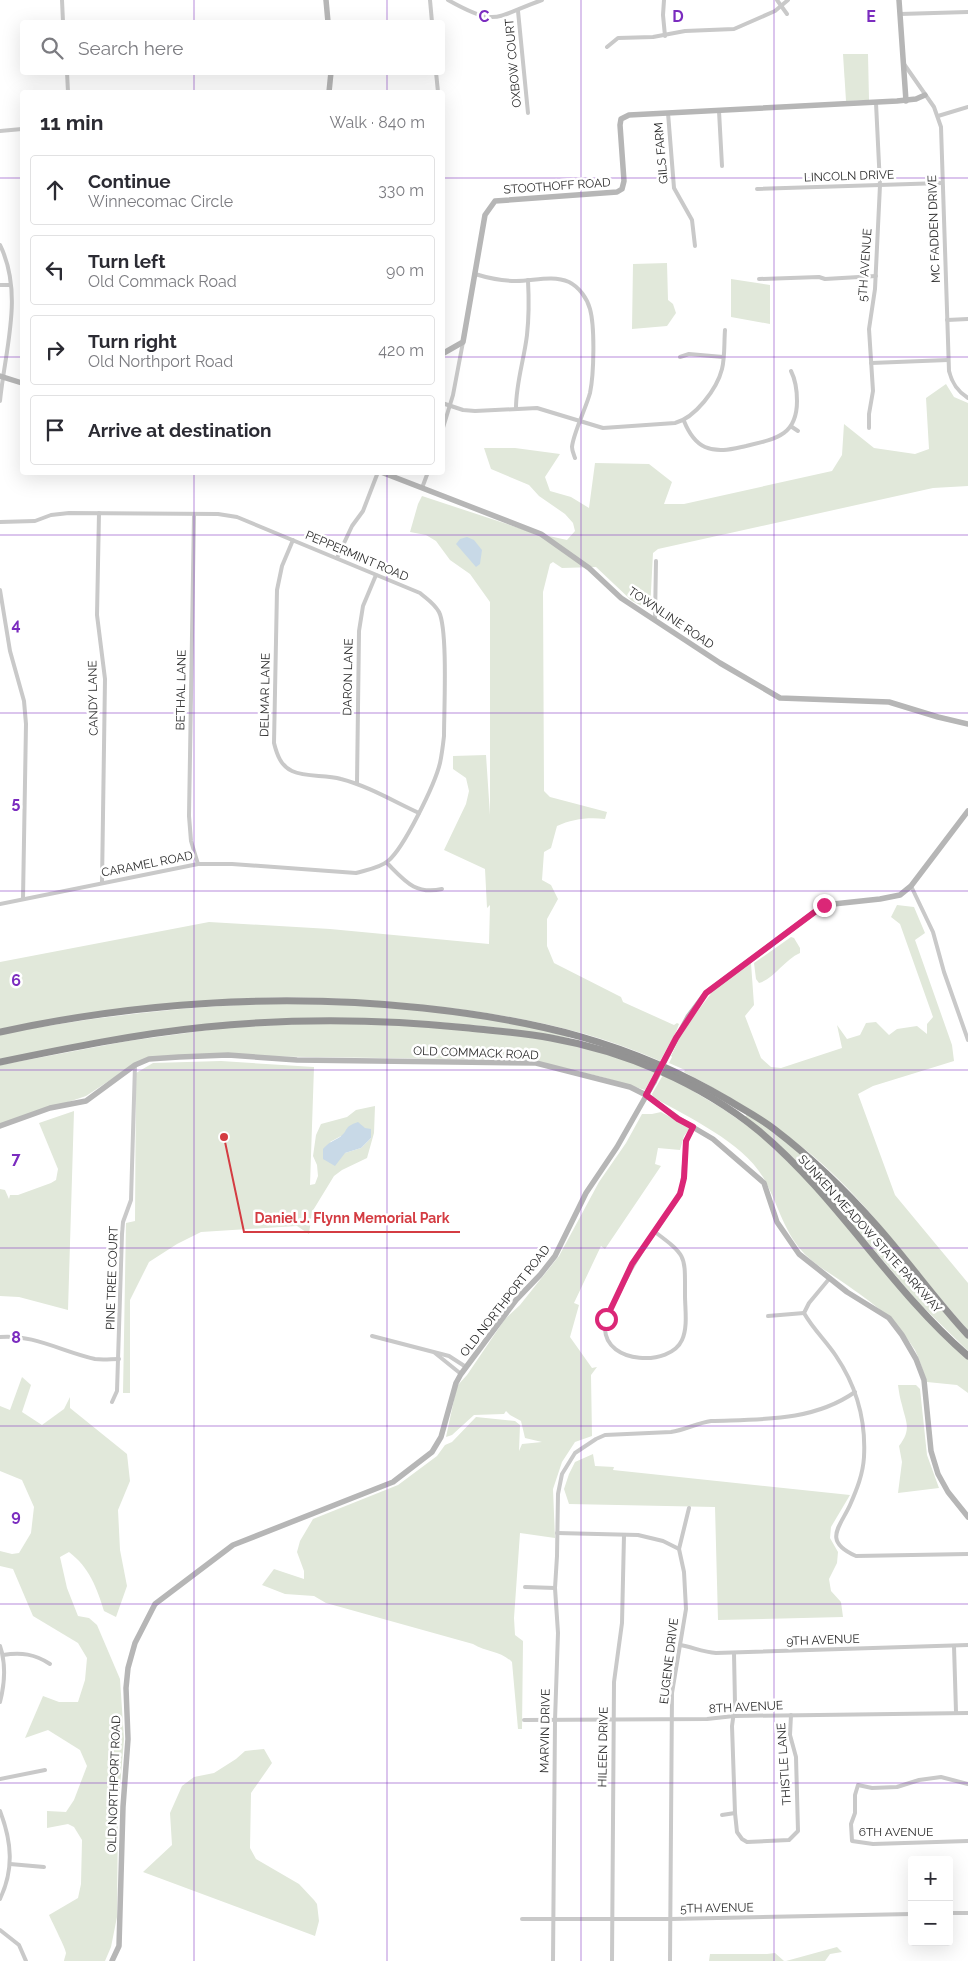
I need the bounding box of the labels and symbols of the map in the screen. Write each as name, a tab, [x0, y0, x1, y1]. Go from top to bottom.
text: C	[479, 7, 490, 26]
text: D	[672, 7, 684, 26]
text: E	[866, 7, 876, 26]
street label: OXBOW COURT	[502, 17, 524, 108]
street label: GILS FARM	[651, 122, 671, 184]
street label: LINCOLN DRIVE	[804, 167, 894, 185]
street label: STOOTHOFF ROAD	[503, 175, 611, 197]
street label: MC FADDEN DRIVE	[925, 175, 943, 283]
street label: 5TH AVENUE	[855, 228, 875, 302]
street label: PEPPERMINT ROAD	[303, 528, 411, 584]
street label: TOWNLINE ROAD	[625, 584, 717, 652]
text: 4	[11, 615, 21, 634]
street label: DARON LANE	[340, 638, 356, 716]
street label: BETHAL LANE	[173, 649, 189, 731]
street label: DELMAR LANE	[257, 653, 273, 737]
street label: CANDY LANE	[85, 660, 101, 736]
text: 5	[12, 793, 21, 812]
street label: CARAMEL ROAD	[100, 848, 194, 880]
route end	[813, 894, 836, 917]
text: 6	[11, 971, 21, 990]
street label: OLD COMMACK ROAD	[413, 1044, 539, 1062]
text: 7	[12, 1149, 21, 1168]
street label: SUNKEN MEADOW STATE PARKWAY	[795, 1152, 945, 1316]
callout: Daniel J. Flynn Memorial Park	[244, 1203, 460, 1232]
text: Daniel J. Flynn Memorial Park	[254, 1210, 450, 1226]
street label: PINE TREE COURT	[103, 1225, 121, 1330]
street label: OLD NORTHPORT ROAD	[457, 1242, 553, 1359]
route start	[595, 1308, 618, 1331]
text: 8	[11, 1328, 21, 1347]
text: 9	[11, 1506, 21, 1525]
street label: EUGENE DRIVE	[657, 1617, 681, 1705]
street label: 9TH AVENUE	[786, 1632, 860, 1648]
street label: MARVIN DRIVE	[537, 1689, 553, 1773]
street label: 8TH AVENUE	[708, 1698, 784, 1716]
street label: HILEEN DRIVE	[595, 1707, 611, 1787]
street label: OLD NORTHPORT ROAD	[105, 1715, 123, 1853]
street label: THISTLE LANE	[774, 1722, 794, 1806]
street label: 6TH AVENUE	[859, 1825, 933, 1839]
street label: 5TH AVENUE	[680, 1900, 754, 1916]

